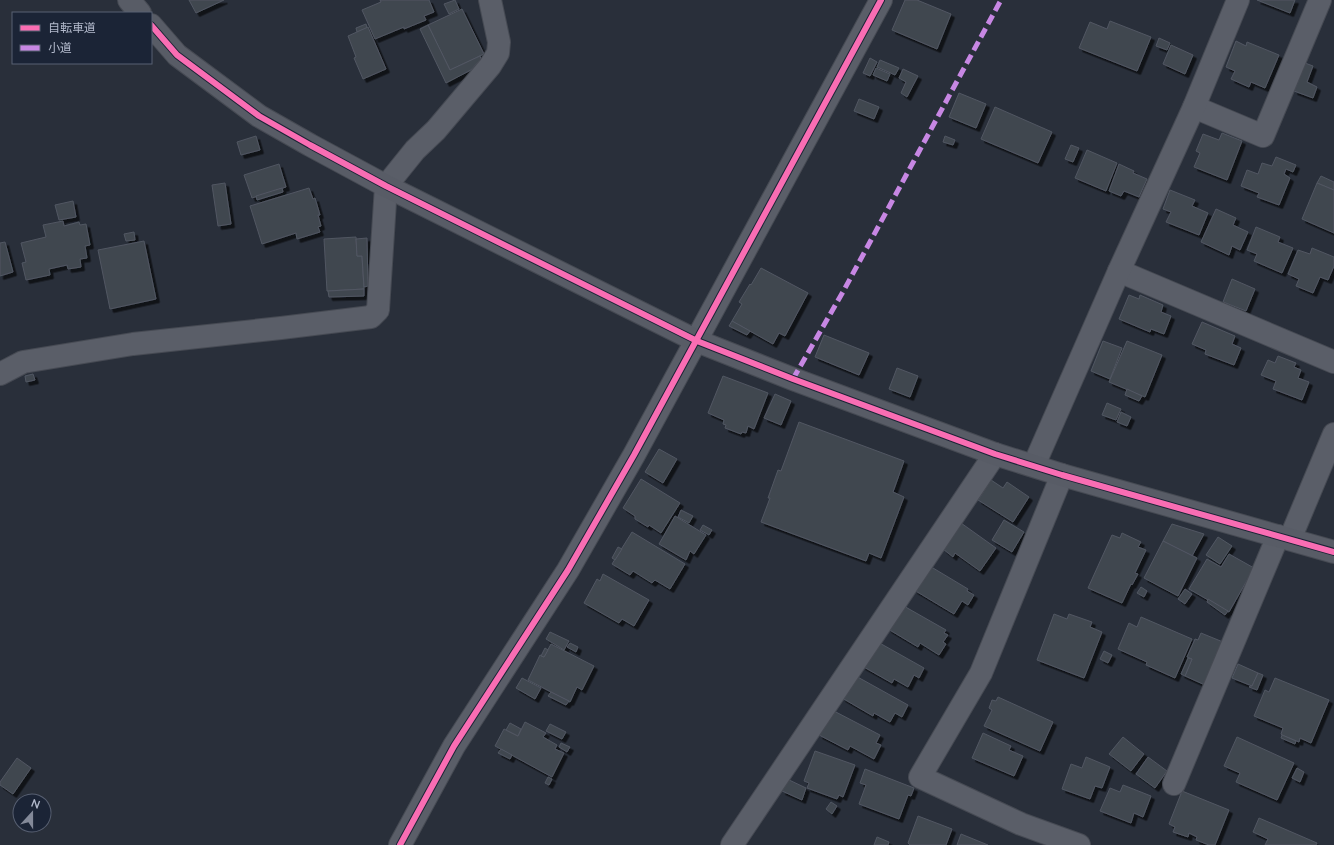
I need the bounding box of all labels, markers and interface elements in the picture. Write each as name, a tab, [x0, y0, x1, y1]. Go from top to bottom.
legend	[12, 12, 152, 64]
text: 自転車道	[48, 20, 96, 35]
text: 小道	[48, 40, 72, 55]
north arrow	[12, 793, 52, 833]
text: N	[29, 796, 42, 811]

